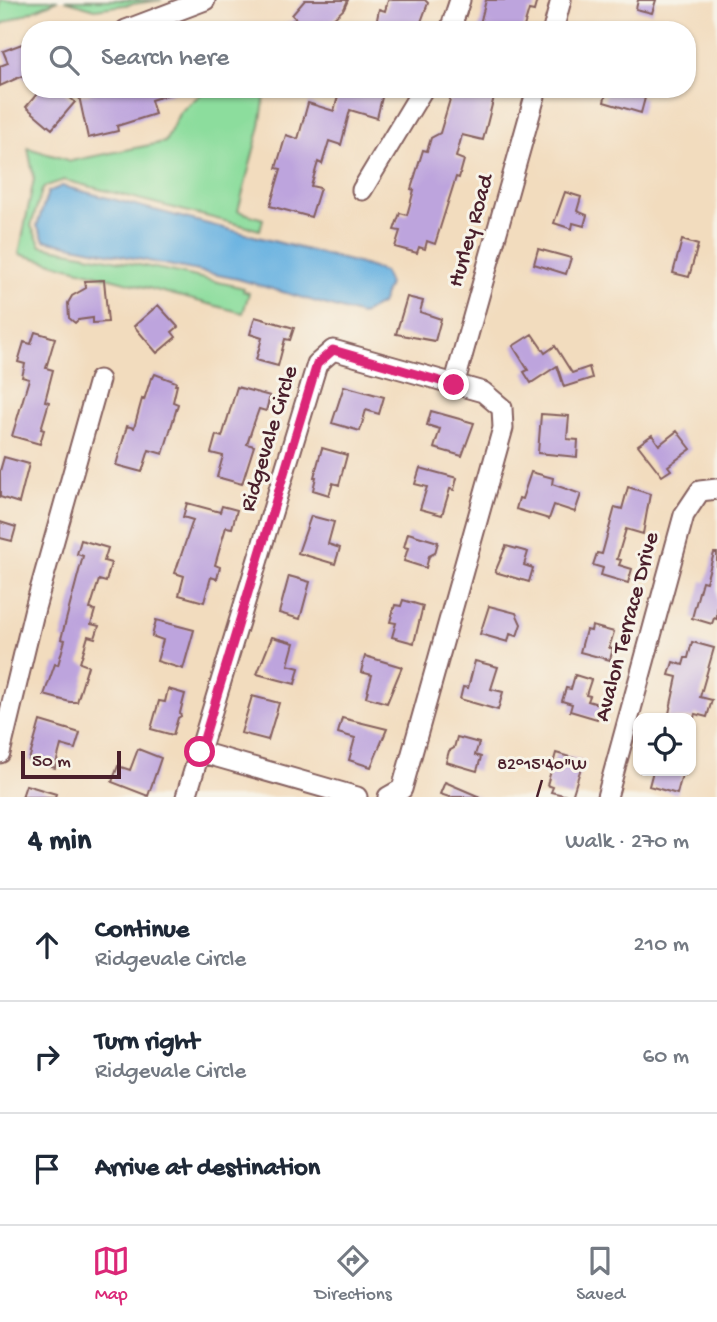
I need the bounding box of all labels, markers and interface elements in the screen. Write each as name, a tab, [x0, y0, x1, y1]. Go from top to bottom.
search box	[21, 21, 696, 98]
icon: search	[45, 41, 83, 79]
text: Search here	[101, 44, 229, 75]
street label: Hurley Road	[443, 170, 501, 290]
street label: Ridgevale Circle	[235, 362, 305, 515]
route end	[438, 369, 469, 400]
street label: Avalon Terrace Drive	[590, 528, 667, 725]
map controls	[633, 713, 696, 776]
button: locate	[633, 713, 696, 776]
route start	[184, 736, 215, 767]
scale bar	[21, 748, 121, 780]
text: 50 m	[32, 751, 71, 774]
text: 82°15'40"W	[497, 755, 587, 776]
text: 4 min	[28, 825, 91, 860]
text: Walk · 270 m	[565, 829, 689, 856]
text: Continue	[95, 916, 189, 947]
icon: ahead	[28, 926, 66, 964]
text: 210 m	[634, 932, 689, 959]
text: Ridgevale Circle	[95, 947, 246, 974]
text: Turn right	[95, 1028, 199, 1059]
icon: right	[28, 1038, 66, 1076]
text: 60 m	[643, 1044, 689, 1071]
text: Ridgevale Circle	[95, 1059, 246, 1086]
icon: arrive	[28, 1150, 66, 1188]
text: Arrive at destination	[95, 1154, 320, 1185]
tab: Map	[92, 1242, 130, 1307]
tab: Directions	[315, 1242, 392, 1307]
tab: Saved	[576, 1242, 625, 1307]

